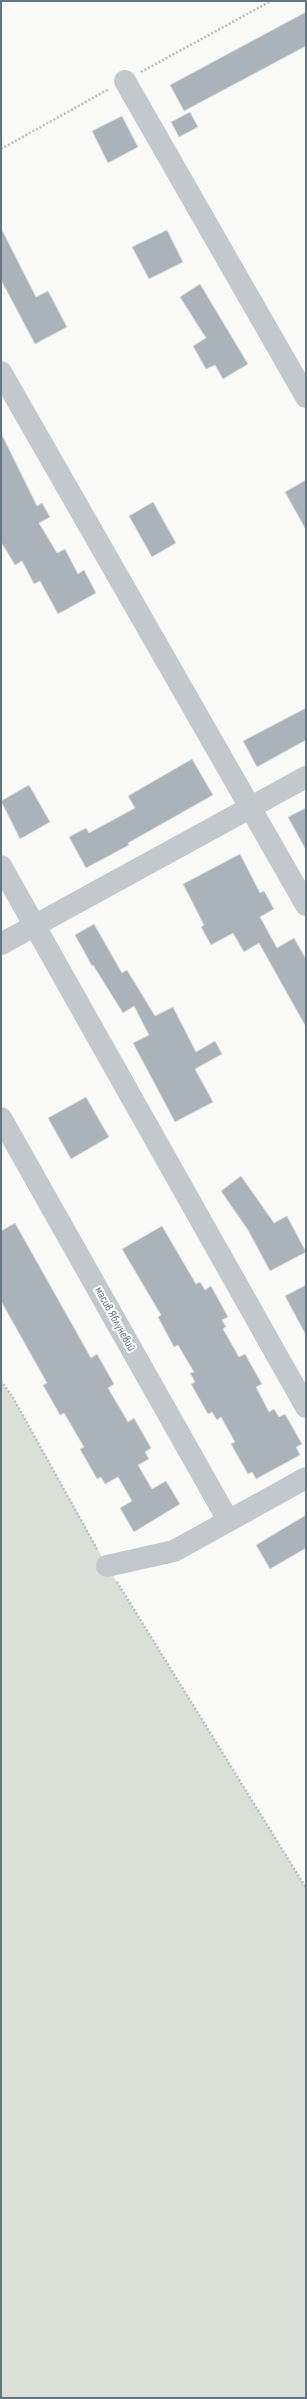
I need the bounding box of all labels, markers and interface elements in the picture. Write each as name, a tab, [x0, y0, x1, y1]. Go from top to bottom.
street label: масив Яблуневий	[91, 1284, 139, 1354]

